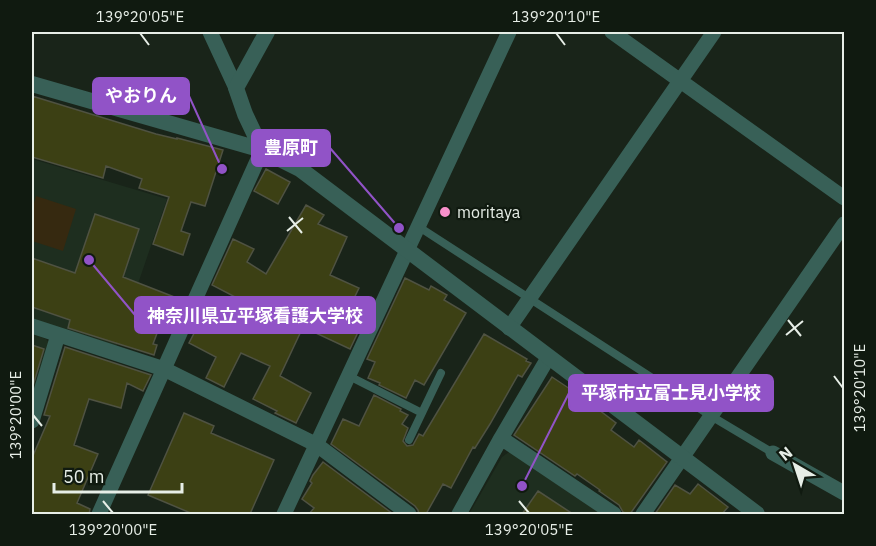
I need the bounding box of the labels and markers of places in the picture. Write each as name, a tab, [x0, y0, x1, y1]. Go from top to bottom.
callout: やおりん	[93, 78, 189, 114]
callout: 豊原町	[252, 130, 330, 166]
place label: moritaya	[457, 202, 521, 222]
marker: moritaya	[438, 205, 452, 219]
callout: 神奈川県立平塚看護大学校	[135, 297, 375, 333]
callout: 平塚市立富士見小学校	[569, 375, 773, 411]

